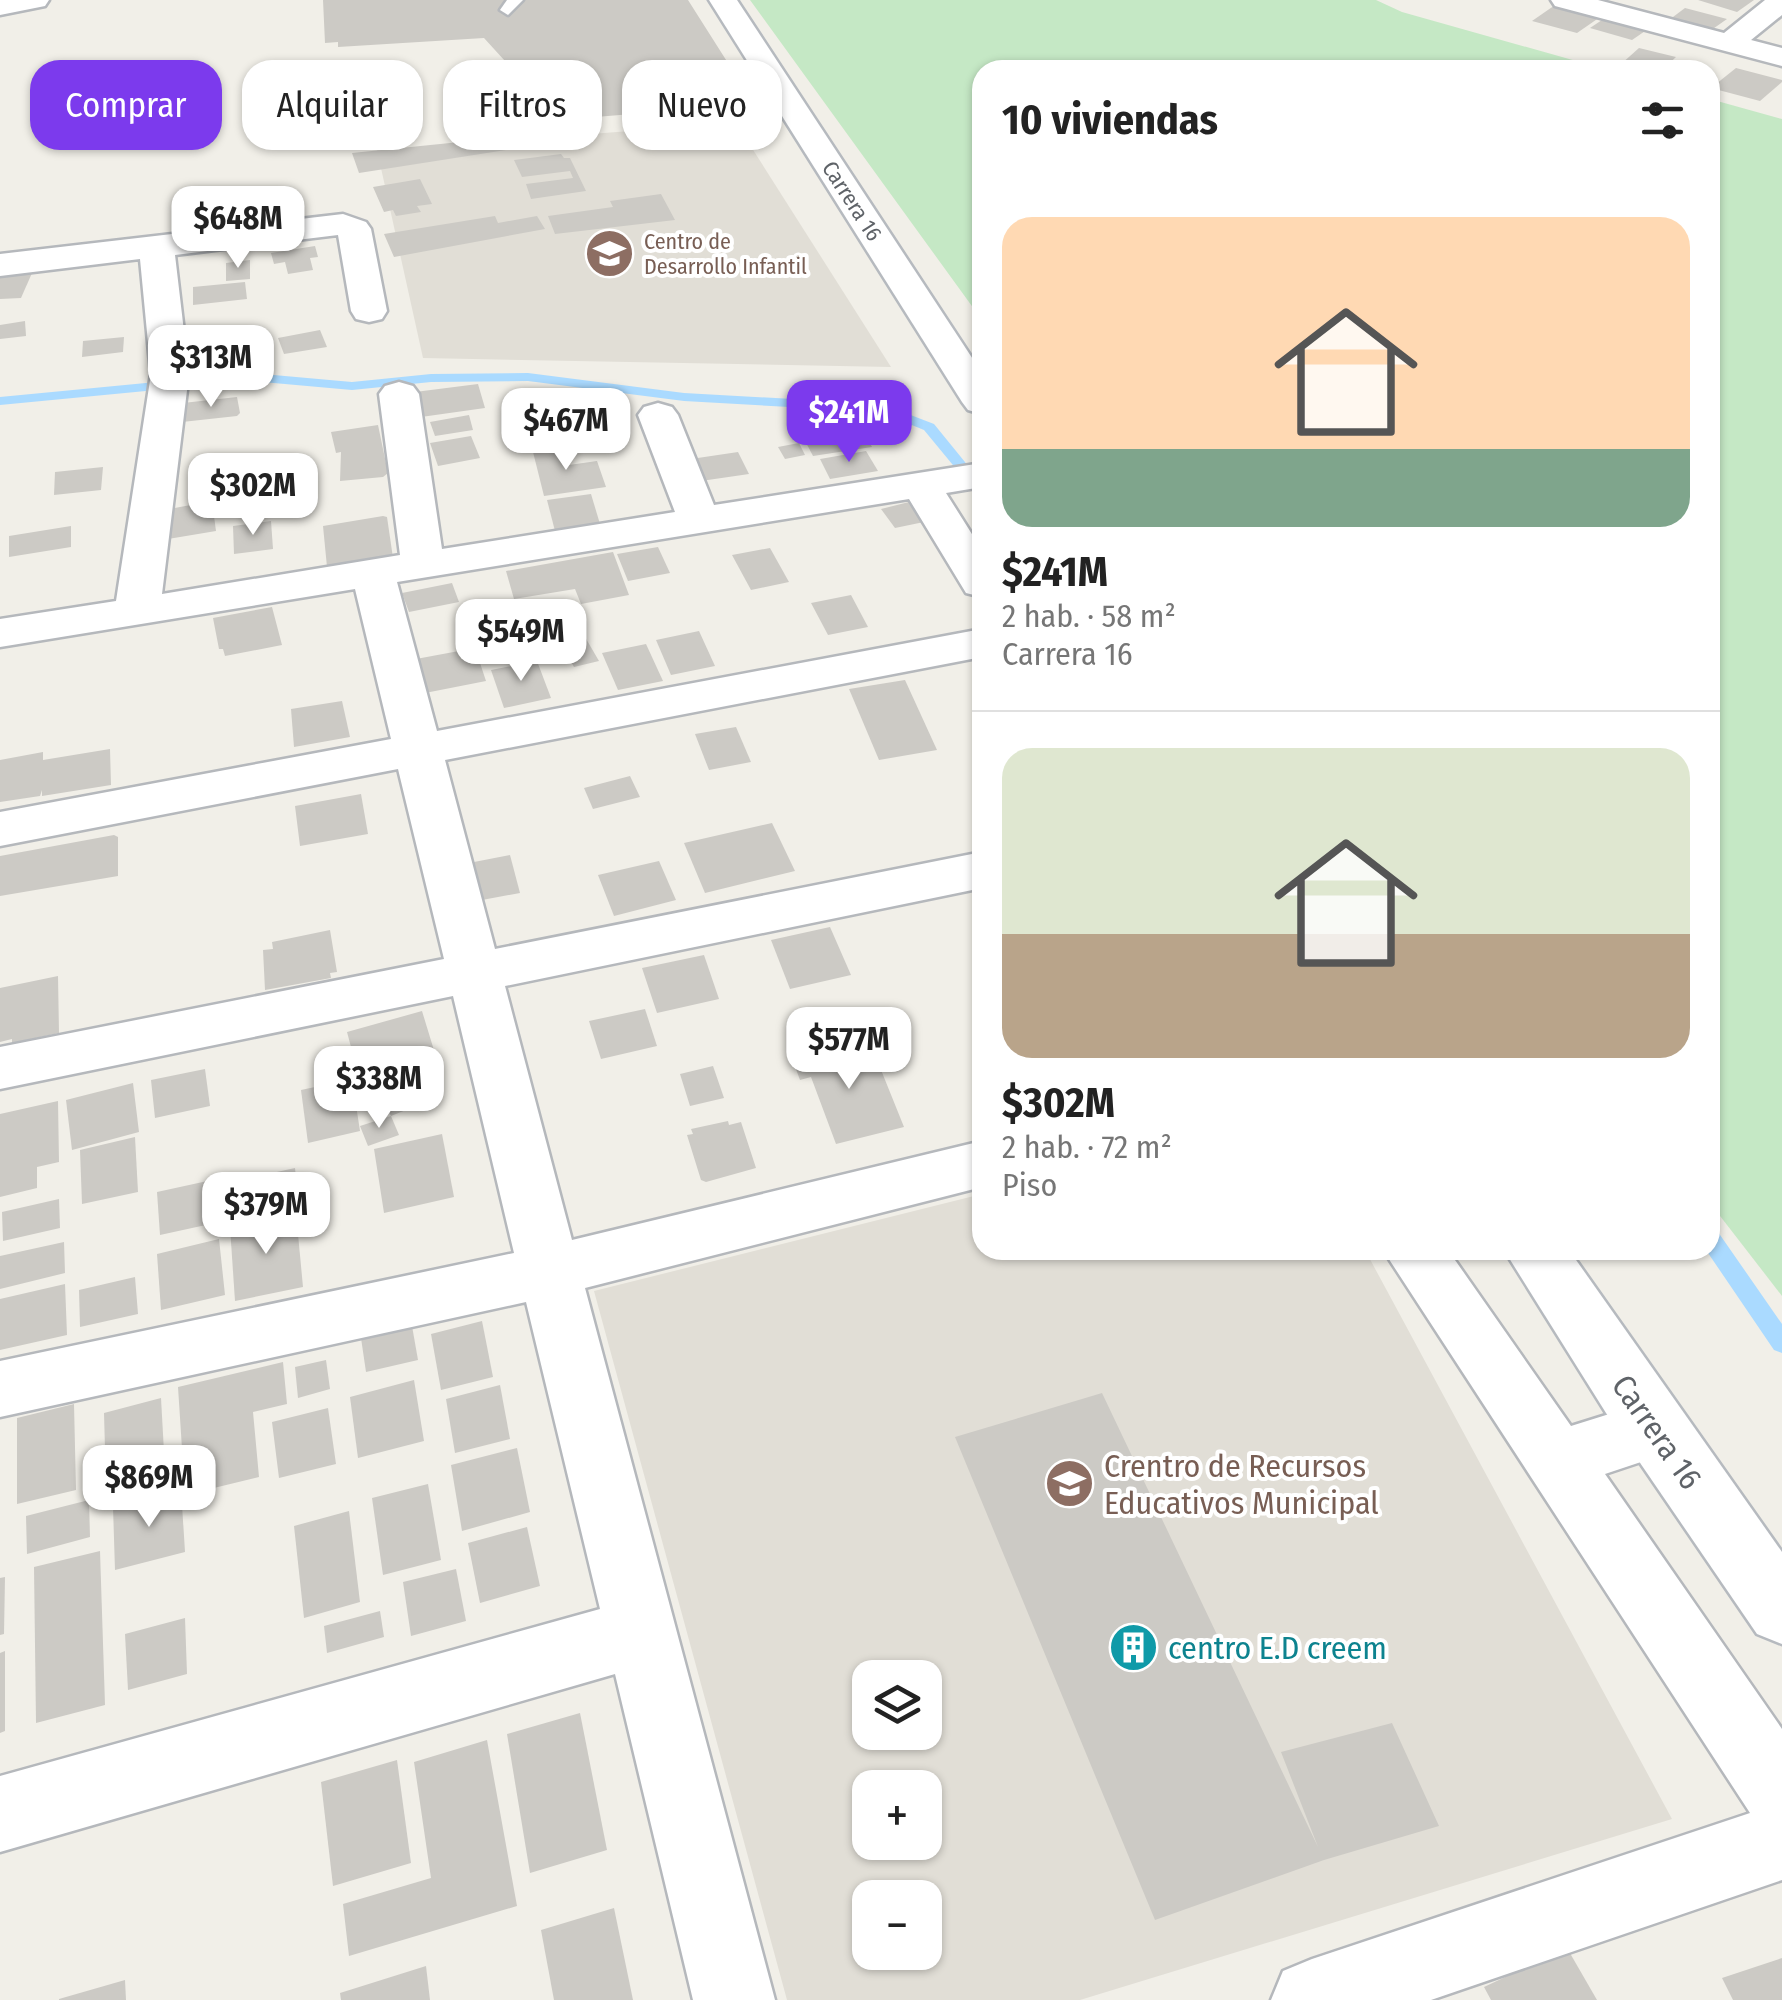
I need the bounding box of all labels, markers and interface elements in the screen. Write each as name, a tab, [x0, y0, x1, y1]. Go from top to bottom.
chip: Comprar	[30, 60, 222, 150]
chip: Alquilar	[242, 60, 423, 150]
chip: Filtros	[443, 60, 602, 150]
chip: Nuevo	[622, 60, 782, 150]
icon: filters	[1635, 93, 1690, 148]
text: 10 viviendas	[1002, 95, 1218, 145]
street label: Carrera 16	[816, 156, 888, 246]
pin: $648M	[168, 186, 308, 271]
text: $648M	[193, 199, 283, 237]
school or university icon: Centro de Desarrollo Infantil	[583, 228, 635, 280]
place label: Centro de Desarrollo Infantil	[644, 228, 807, 280]
icon: home	[1256, 282, 1436, 462]
pin: $313M	[141, 325, 281, 410]
text: $313M	[170, 338, 252, 376]
pin: $241M	[779, 380, 919, 465]
pin: $467M	[496, 388, 636, 473]
text: $241M	[809, 393, 889, 431]
text: $467M	[523, 401, 609, 439]
pin: $302M	[183, 453, 323, 538]
text: $302M	[210, 466, 296, 504]
text: $241M	[1002, 547, 1108, 597]
text: 2 hab. · 58 m²	[1002, 597, 1176, 635]
pin: $549M	[451, 599, 591, 684]
text: $549M	[477, 612, 565, 650]
text: Carrera 16	[1002, 635, 1133, 673]
icon: home	[1256, 813, 1436, 993]
pin: $577M	[779, 1007, 919, 1092]
text: $577M	[808, 1020, 890, 1058]
pin: $338M	[309, 1046, 449, 1131]
text: $338M	[336, 1059, 422, 1097]
text: $302M	[1002, 1078, 1115, 1128]
text: 2 hab. · 72 m²	[1002, 1128, 1172, 1166]
text: Piso	[1002, 1166, 1057, 1204]
pin: $379M	[196, 1172, 336, 1257]
text: $379M	[224, 1185, 308, 1223]
street label: Carrera 16	[1604, 1368, 1710, 1496]
pin: $869M	[79, 1445, 219, 1530]
place label: Crentro de Recursos Educativos Municipal	[1104, 1447, 1379, 1522]
text: $869M	[105, 1458, 193, 1496]
school or university icon: Crentro de Recursos Educativos Municipal	[1043, 1458, 1095, 1510]
building icon: centro E.D creem	[1107, 1622, 1159, 1674]
place label: centro E.D creem	[1168, 1629, 1387, 1667]
map controls	[852, 1660, 942, 1970]
button: layers	[852, 1660, 942, 1750]
button: +	[852, 1770, 942, 1860]
button: −	[852, 1880, 942, 1970]

